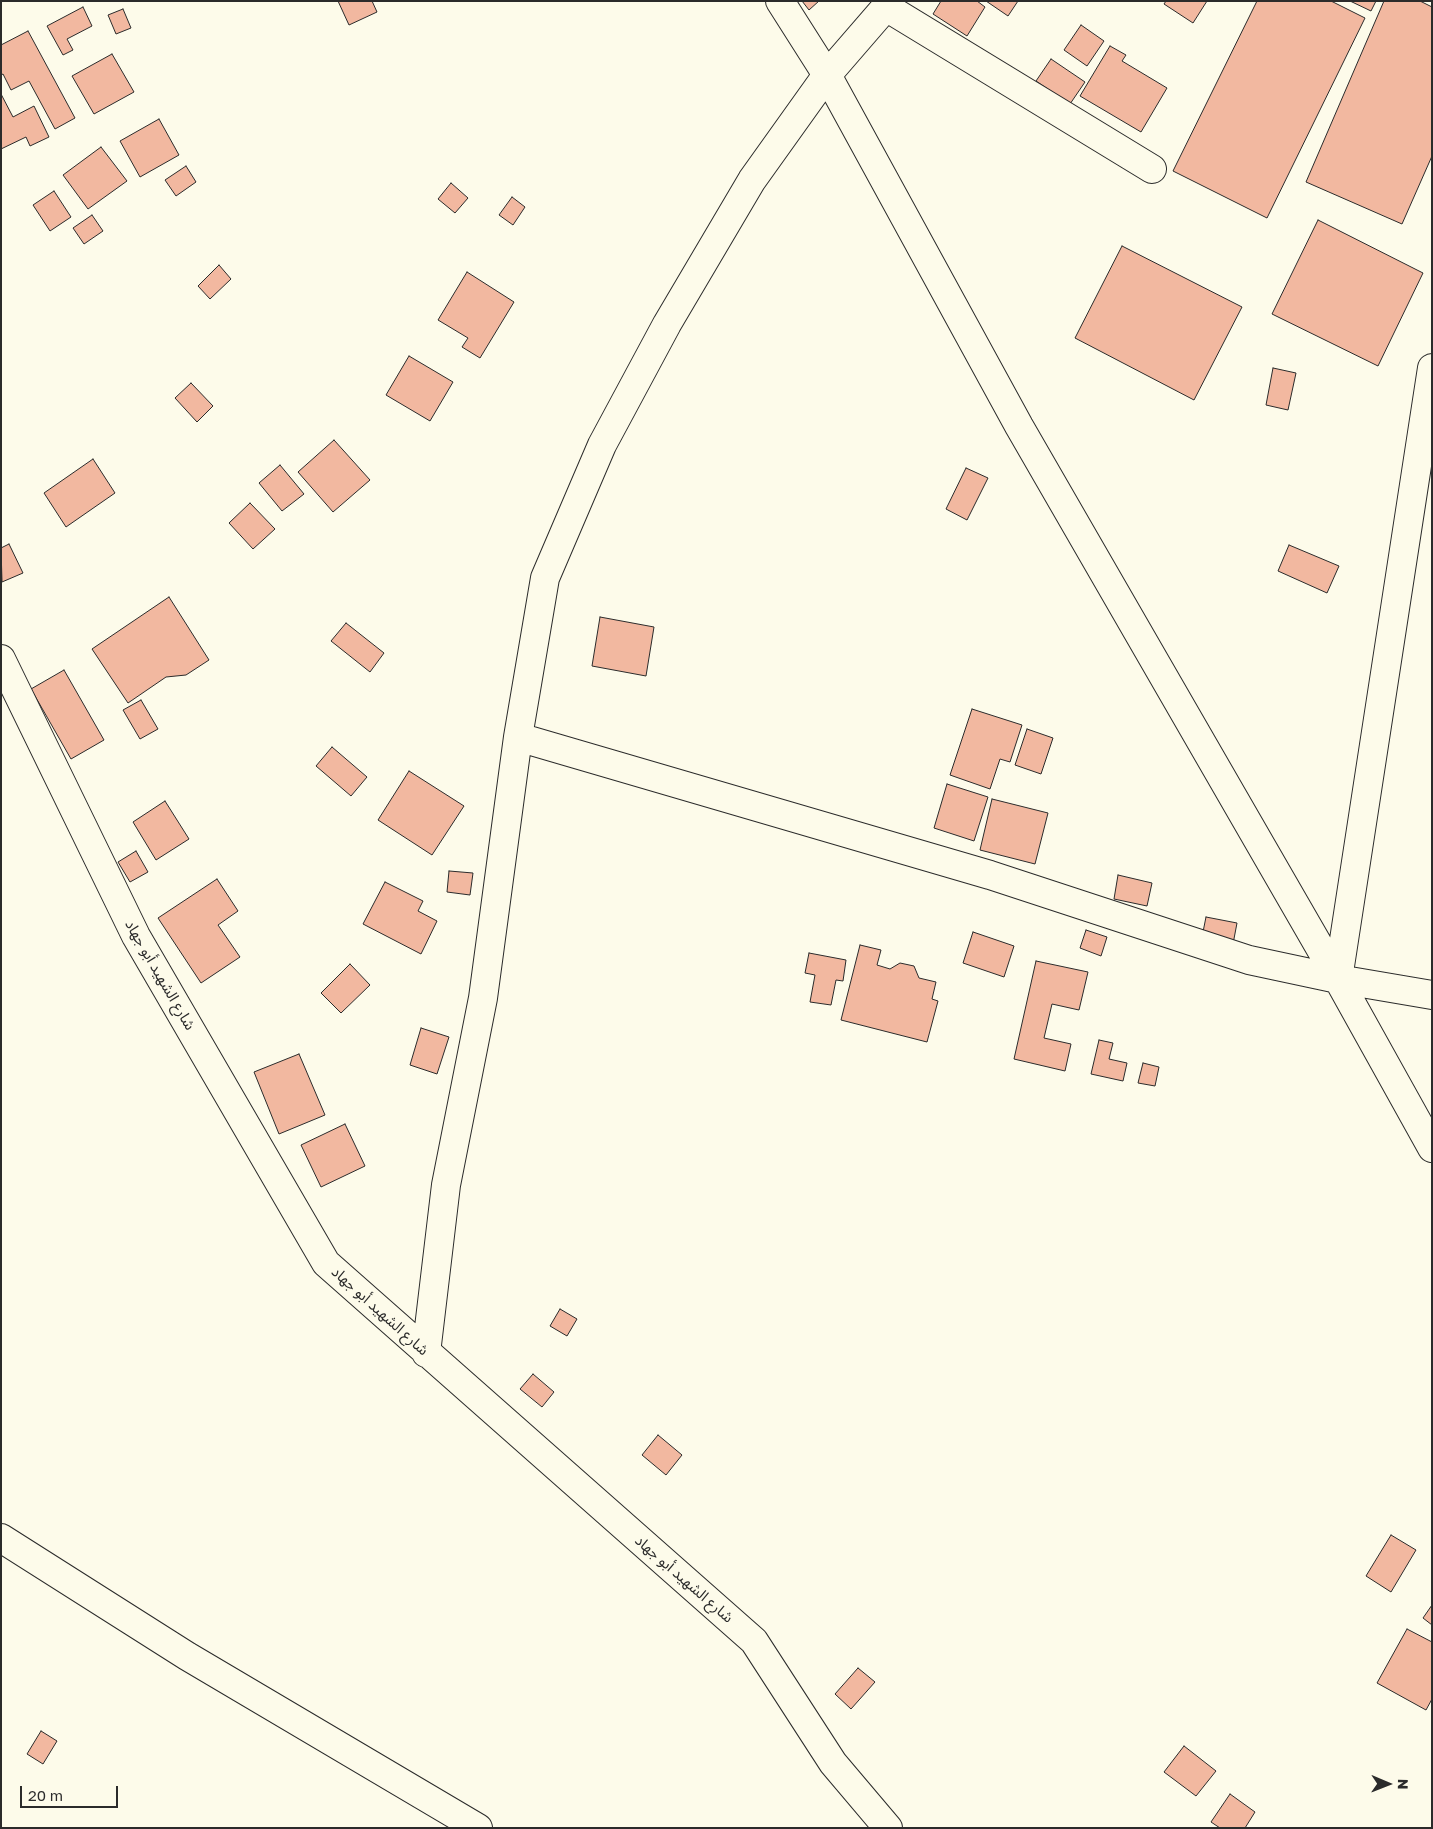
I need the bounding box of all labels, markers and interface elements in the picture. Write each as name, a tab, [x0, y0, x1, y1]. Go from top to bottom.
street label: شارع الشهيد أبو جهاد	[121, 917, 199, 1033]
street label: شارع الشهيد أبو جهاد	[328, 1263, 432, 1359]
street label: شارع الشهيد أبو جهاد	[631, 1531, 737, 1627]
north arrow	[1363, 1759, 1413, 1809]
scale bar	[22, 1776, 120, 1808]
text: N	[1395, 1779, 1412, 1790]
text: 20 m	[28, 1786, 63, 1804]

